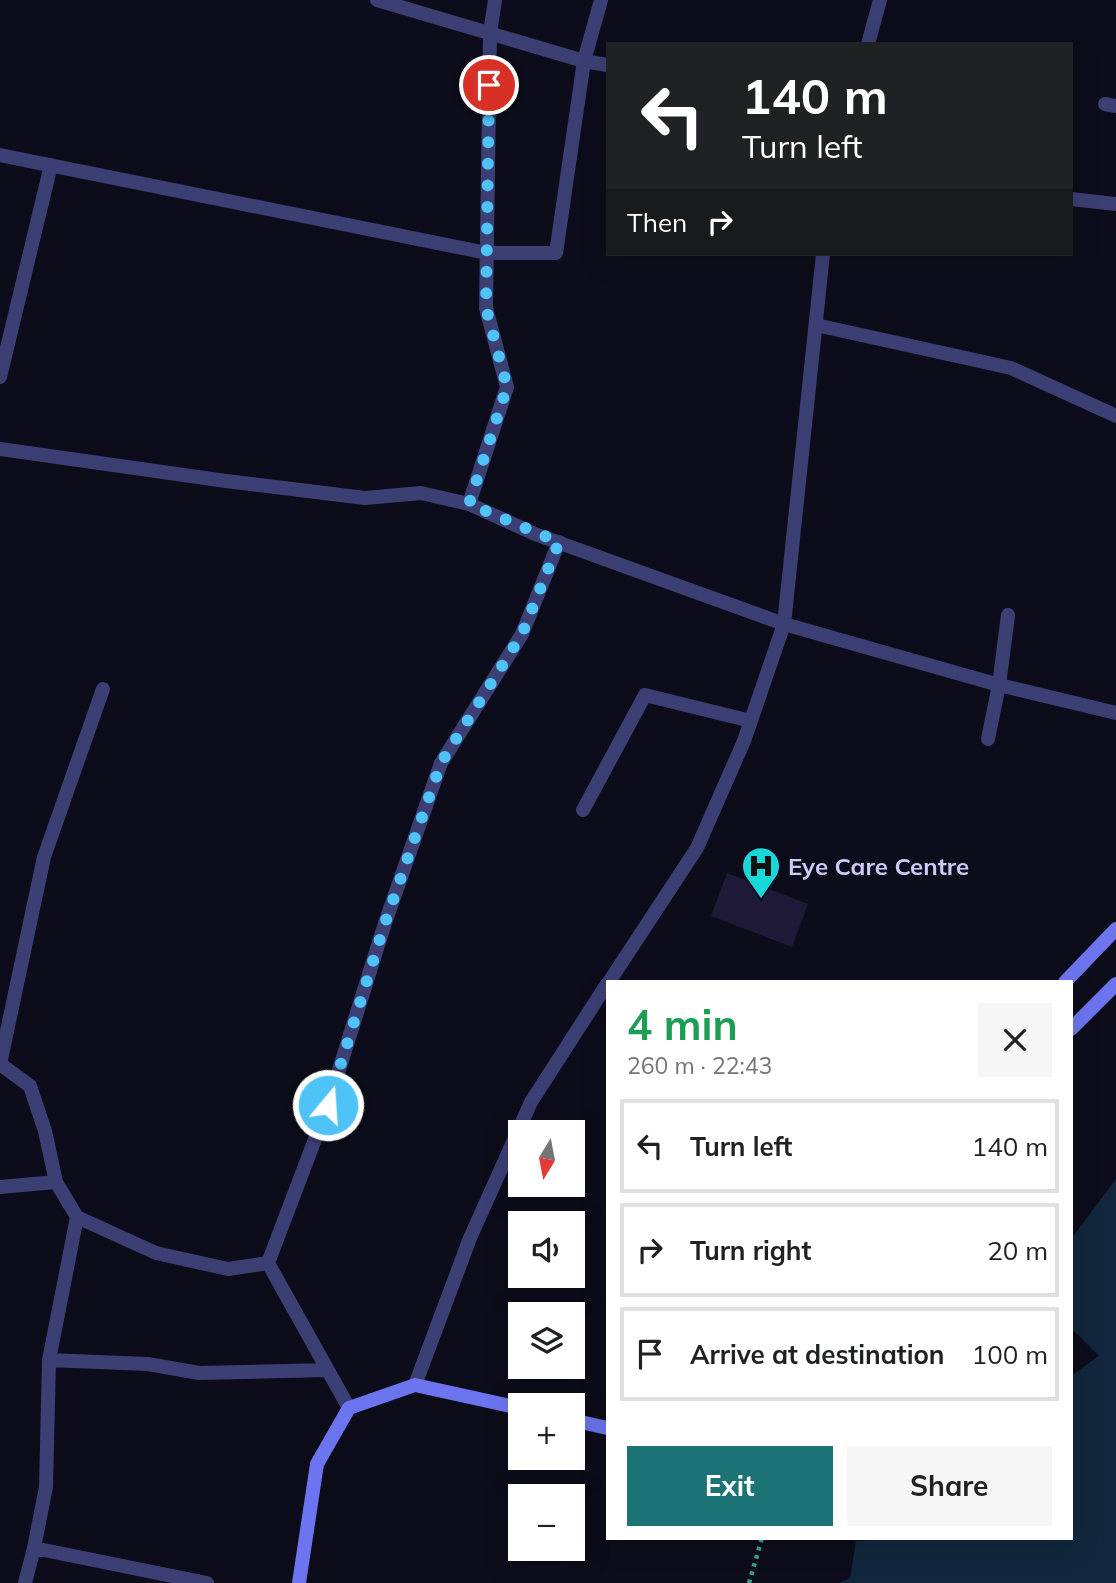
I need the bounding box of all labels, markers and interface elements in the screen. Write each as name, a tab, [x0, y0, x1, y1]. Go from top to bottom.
pin	[459, 55, 519, 115]
text: 140 m	[742, 65, 888, 126]
icon: arrive	[470, 66, 508, 104]
icon: left	[627, 70, 718, 161]
text: Turn left	[742, 126, 862, 166]
icon: right	[701, 203, 739, 241]
text: Then	[627, 206, 687, 239]
hospital icon: Eye Care Centre	[740, 845, 782, 900]
place label: Eye Care Centre	[788, 851, 969, 881]
text: 4 min	[627, 998, 738, 1051]
button: close	[978, 1003, 1052, 1077]
text: 260 m · 22:43	[627, 1051, 772, 1080]
position arrow	[291, 1068, 365, 1142]
north arrow	[508, 1120, 584, 1197]
map controls	[508, 1120, 585, 1561]
icon: left	[631, 1127, 669, 1165]
text: Turn left	[690, 1130, 792, 1163]
text: 140 m	[972, 1130, 1048, 1163]
button: sound	[508, 1211, 585, 1288]
icon: right	[631, 1231, 669, 1269]
text: Turn right	[690, 1234, 811, 1267]
text: 20 m	[987, 1234, 1048, 1267]
button: layers	[508, 1302, 585, 1379]
icon: arrive	[631, 1335, 669, 1373]
text: Arrive at destination	[690, 1338, 945, 1371]
text: 100 m	[972, 1338, 1048, 1371]
button: +	[508, 1393, 585, 1470]
button: Exit	[627, 1446, 833, 1526]
button: Share	[847, 1446, 1052, 1526]
button: −	[508, 1484, 585, 1561]

